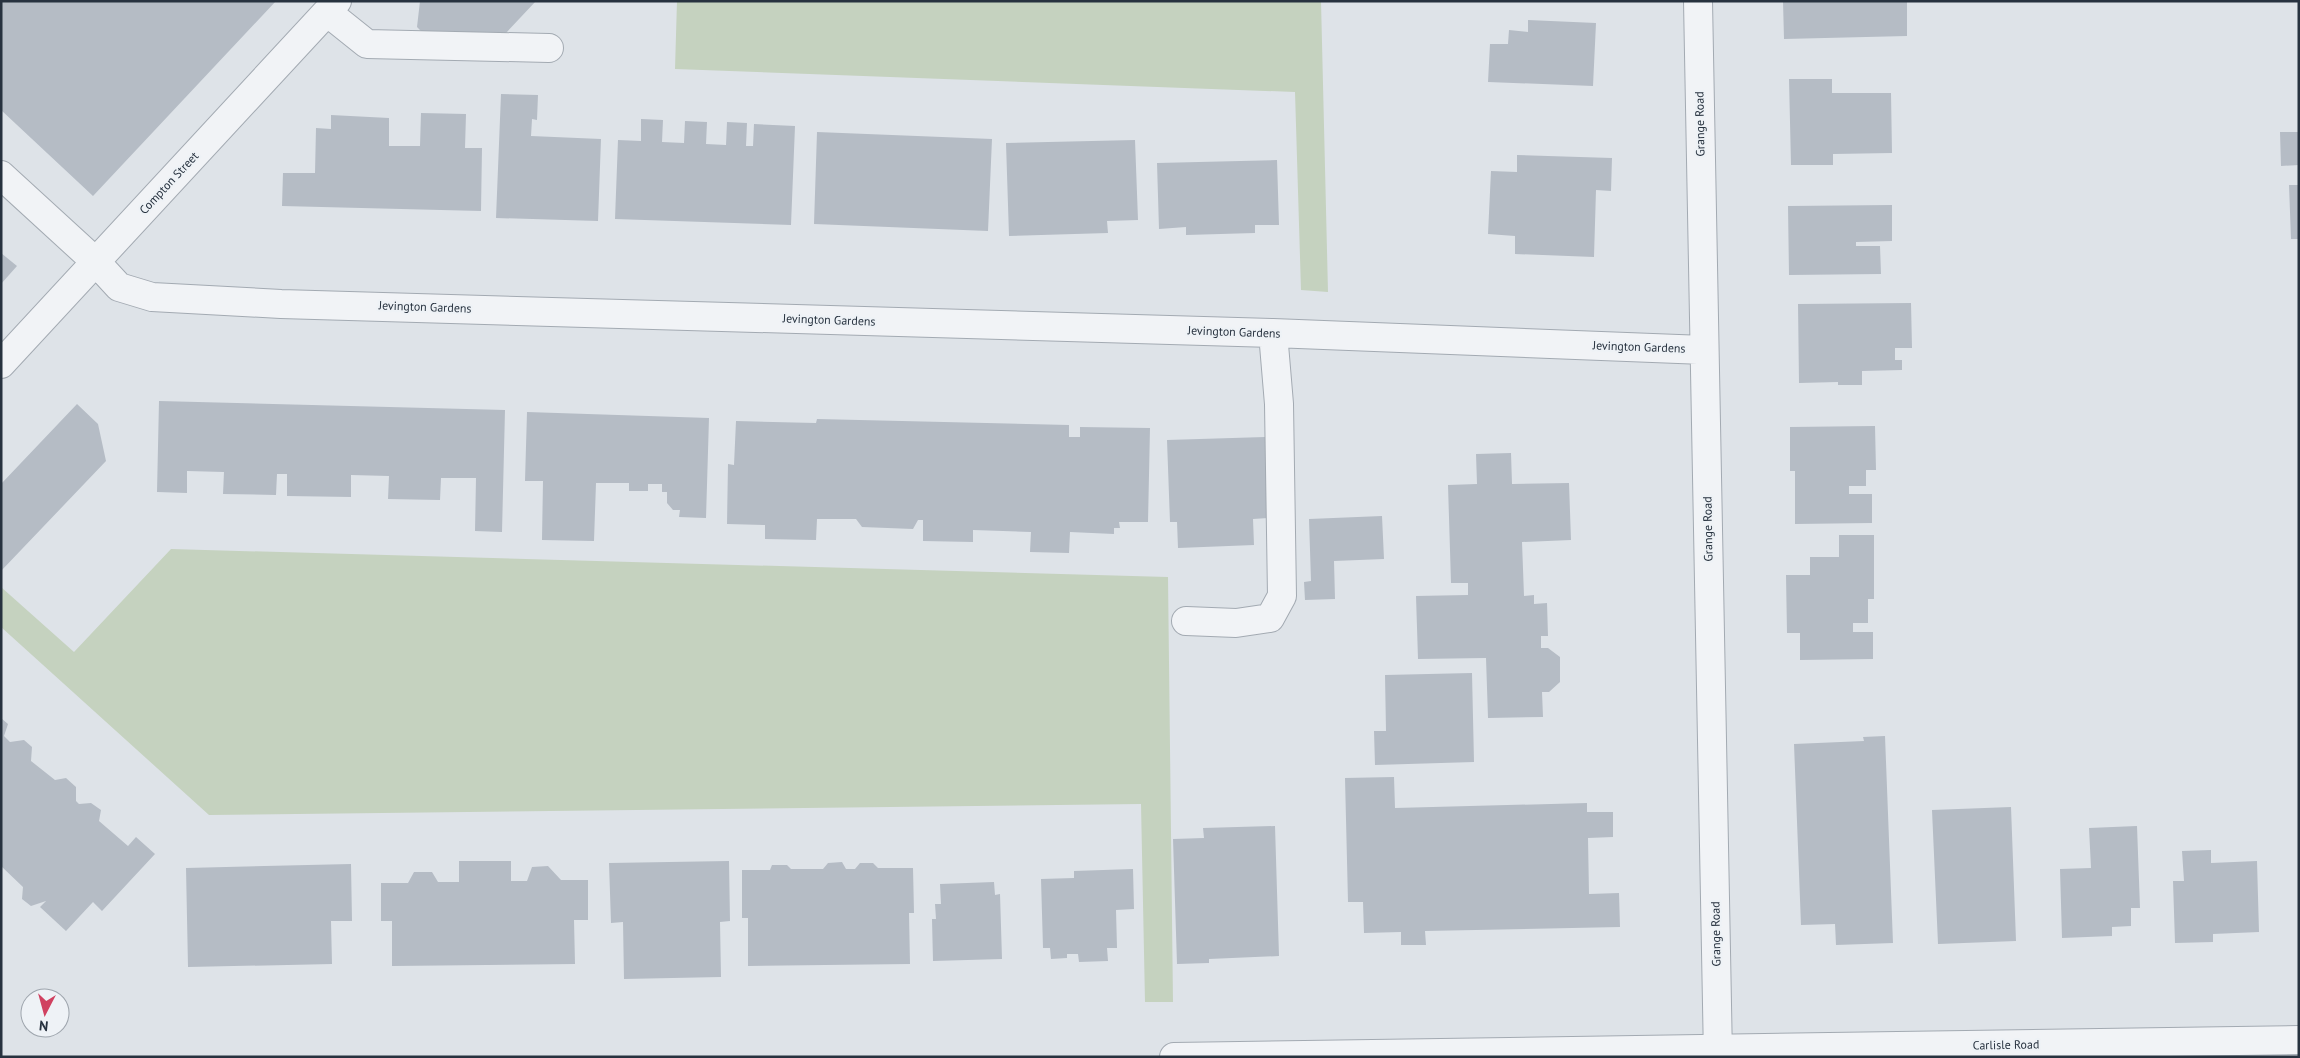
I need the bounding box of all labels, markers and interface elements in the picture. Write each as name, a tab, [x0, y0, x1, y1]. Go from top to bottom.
street label: Grange Road	[1691, 91, 1708, 157]
street label: Compton Street	[136, 148, 201, 217]
street label: Jevington Gardens	[377, 297, 472, 316]
street label: Jevington Gardens	[781, 310, 876, 329]
street label: Jevington Gardens	[1186, 322, 1281, 341]
street label: Jevington Gardens	[1591, 337, 1686, 356]
street label: Grange Road	[1699, 496, 1716, 562]
street label: Grange Road	[1707, 901, 1724, 967]
north arrow	[20, 988, 70, 1038]
text: N	[38, 1016, 49, 1035]
street label: Carlisle Road	[1973, 1036, 2039, 1053]

